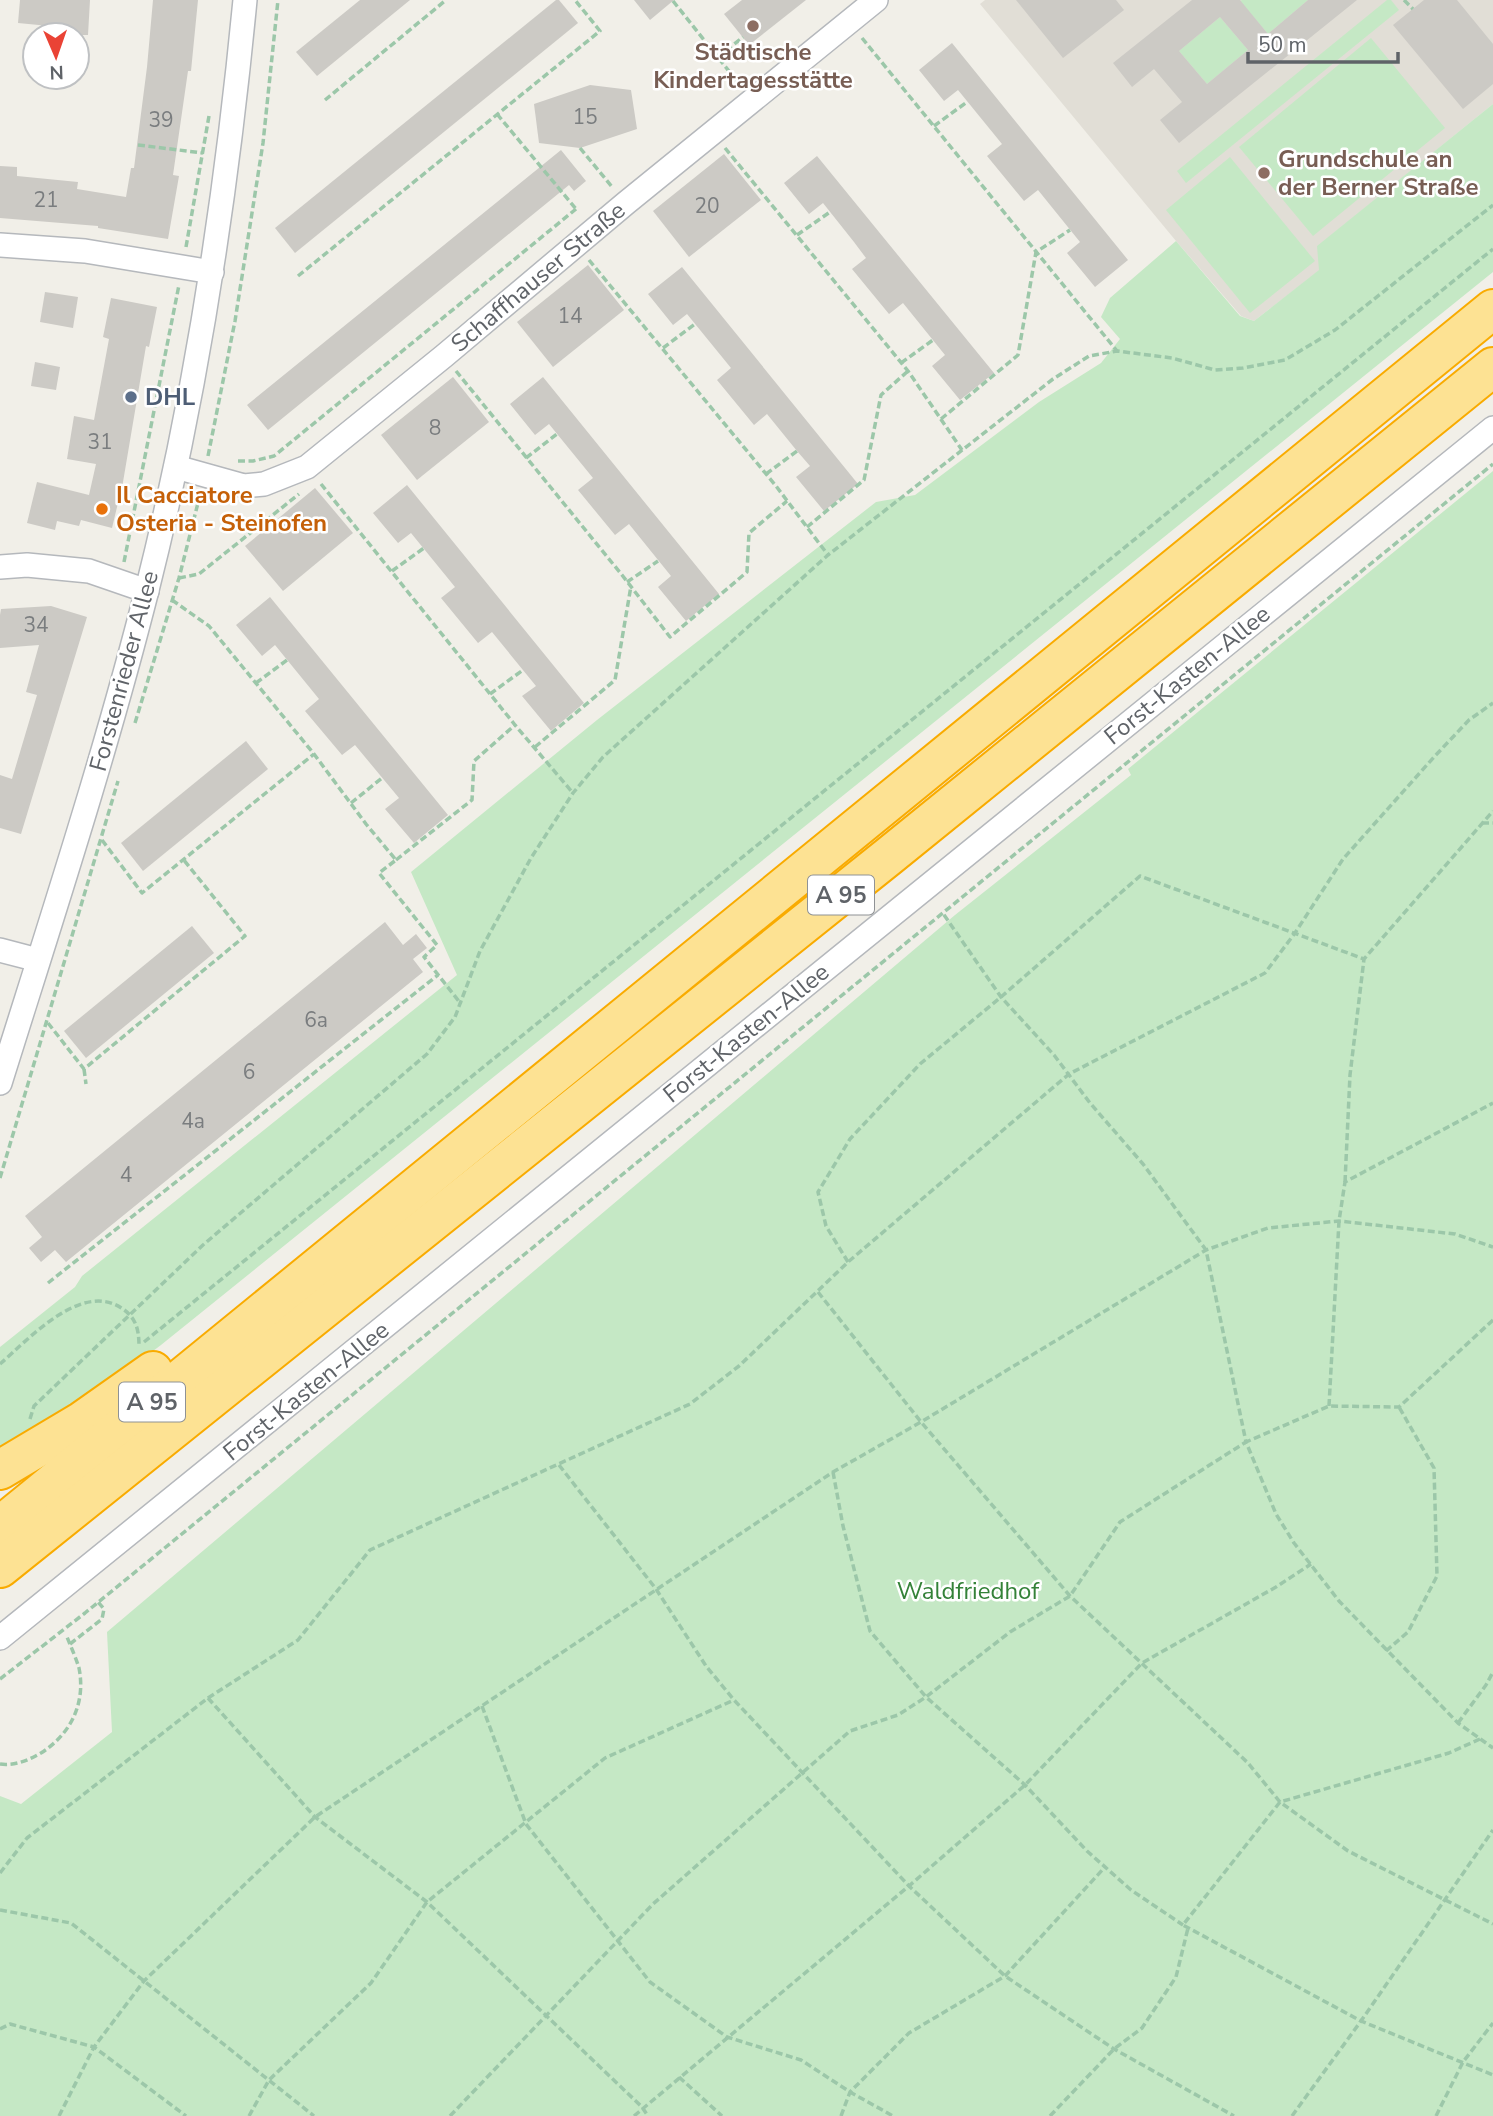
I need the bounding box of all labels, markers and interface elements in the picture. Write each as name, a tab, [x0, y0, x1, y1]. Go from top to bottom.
marker: Städtische Kindertagesstätte	[745, 18, 761, 34]
north arrow	[21, 21, 91, 91]
scale bar	[1248, 21, 1398, 65]
text: 50 m	[1258, 31, 1307, 59]
place label: Städtische Kindertagesstätte	[653, 36, 853, 96]
text: N	[49, 59, 64, 85]
house number: 15	[572, 103, 598, 131]
house number: 39	[148, 106, 174, 134]
place label: Grundschule an der Berner Straße	[1278, 143, 1479, 203]
marker: Grundschule an der Berner Straße	[1256, 165, 1272, 181]
house number: 21	[33, 186, 59, 214]
house number: 20	[694, 192, 720, 220]
street label: Schaffhauser Straße	[444, 195, 632, 359]
house number: 14	[557, 302, 583, 330]
place label: DHL	[145, 381, 196, 413]
marker: DHL	[123, 389, 139, 405]
house number: 8	[429, 414, 441, 442]
house number: 31	[87, 428, 113, 456]
place label: Il Cacciatore Osteria - Steinofen	[116, 479, 327, 539]
marker: Il Cacciatore Osteria - Steinofen	[94, 501, 110, 517]
street label: Forstenrieder Allee	[82, 567, 166, 775]
street label: Forst-Kasten-Allee	[1097, 598, 1277, 752]
house number: 34	[23, 611, 49, 639]
road number: A 95	[808, 876, 874, 914]
street label: Forst-Kasten-Allee	[656, 956, 836, 1110]
house number: 6a	[304, 1006, 328, 1034]
house number: 6	[243, 1058, 255, 1086]
house number: 4a	[181, 1107, 205, 1135]
house number: 4	[120, 1161, 132, 1189]
street label: Forst-Kasten-Allee	[216, 1314, 396, 1468]
road number: A 95	[119, 1382, 185, 1422]
park label: Waldfriedhof	[897, 1575, 1040, 1607]

